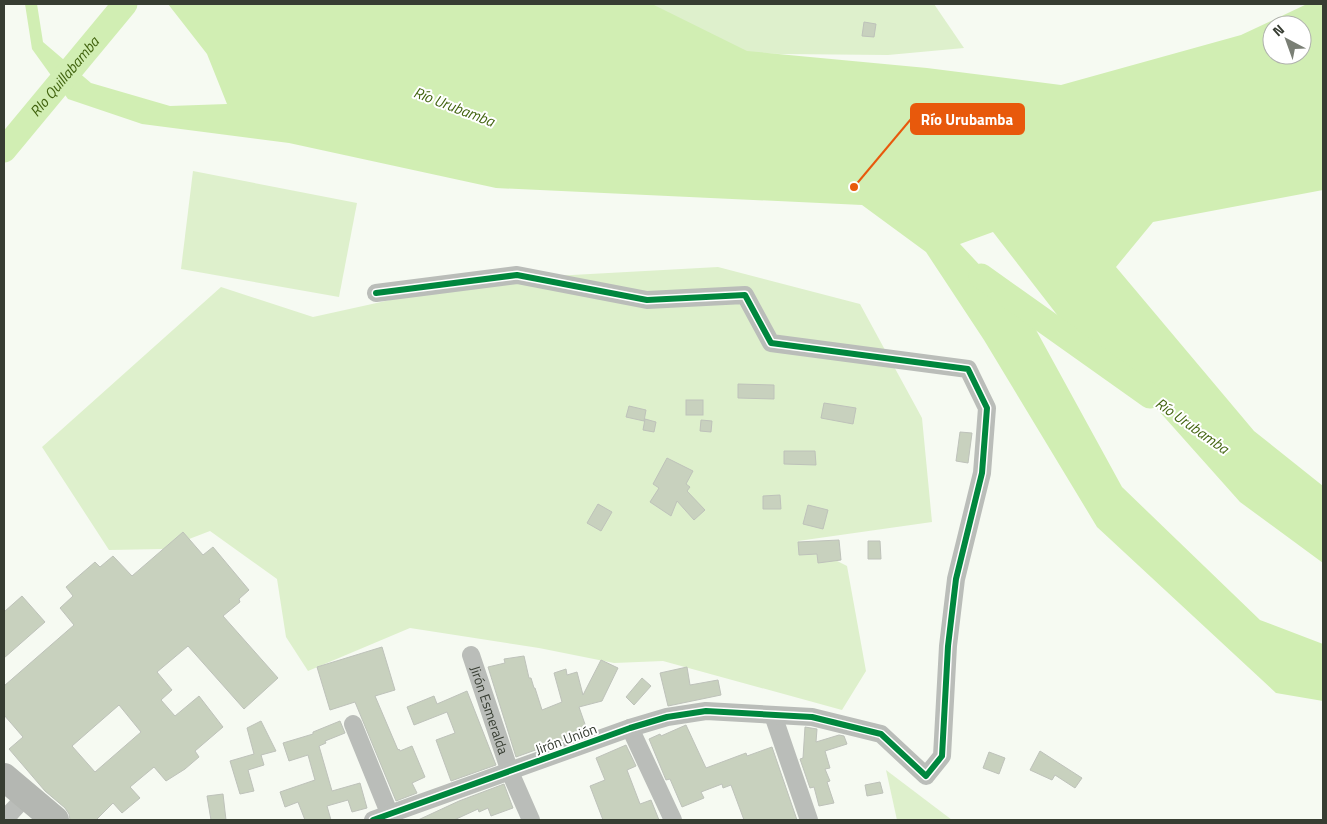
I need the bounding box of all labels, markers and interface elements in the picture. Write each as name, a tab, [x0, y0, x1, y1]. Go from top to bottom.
north arrow	[1262, 15, 1312, 65]
text: N	[1268, 19, 1289, 41]
water label: RIo Quillabamba	[24, 30, 105, 122]
water label: Río Urubamba	[410, 81, 499, 133]
callout: Río Urubamba	[911, 104, 1024, 134]
text: Río Urubamba	[921, 108, 1013, 131]
water label: Río Urubamba	[1151, 392, 1235, 460]
street label: Jirón Esmeralda	[465, 663, 514, 757]
street label: Jirón Unión	[532, 718, 600, 759]

